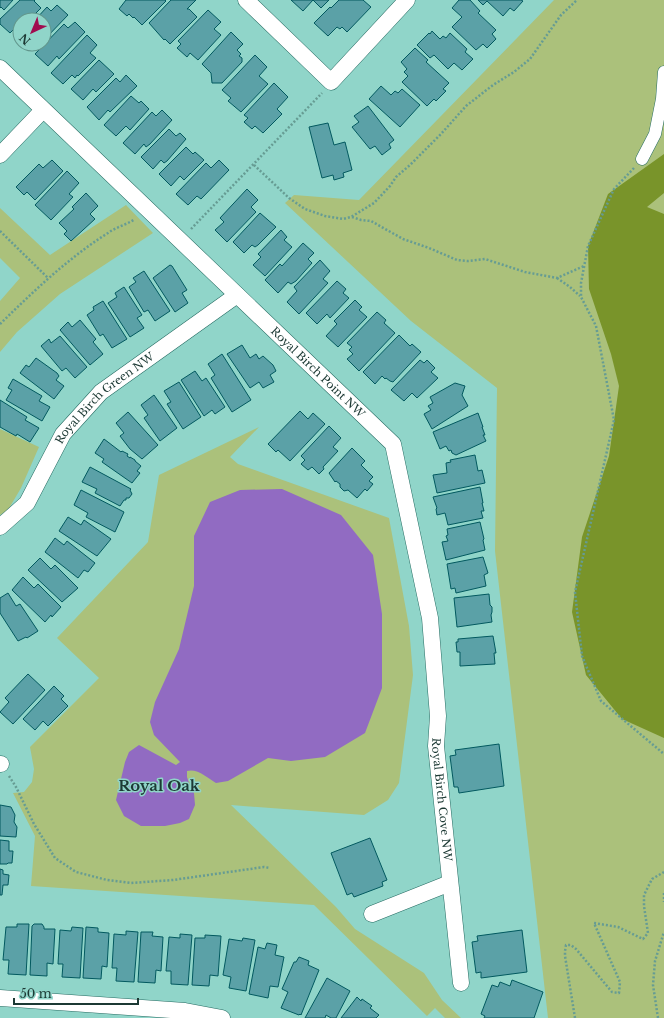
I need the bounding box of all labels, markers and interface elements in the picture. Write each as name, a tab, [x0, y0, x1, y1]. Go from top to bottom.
north arrow	[12, 12, 52, 52]
text: N	[16, 30, 34, 48]
street label: Royal Birch Point NW	[268, 324, 369, 421]
street label: Royal Birch Green NW	[52, 349, 158, 446]
street label: Royal Birch Cove NW	[429, 737, 455, 863]
district label: Royal Oak	[118, 776, 201, 795]
scale bar	[14, 980, 138, 1006]
text: 50 m	[20, 986, 52, 1001]

